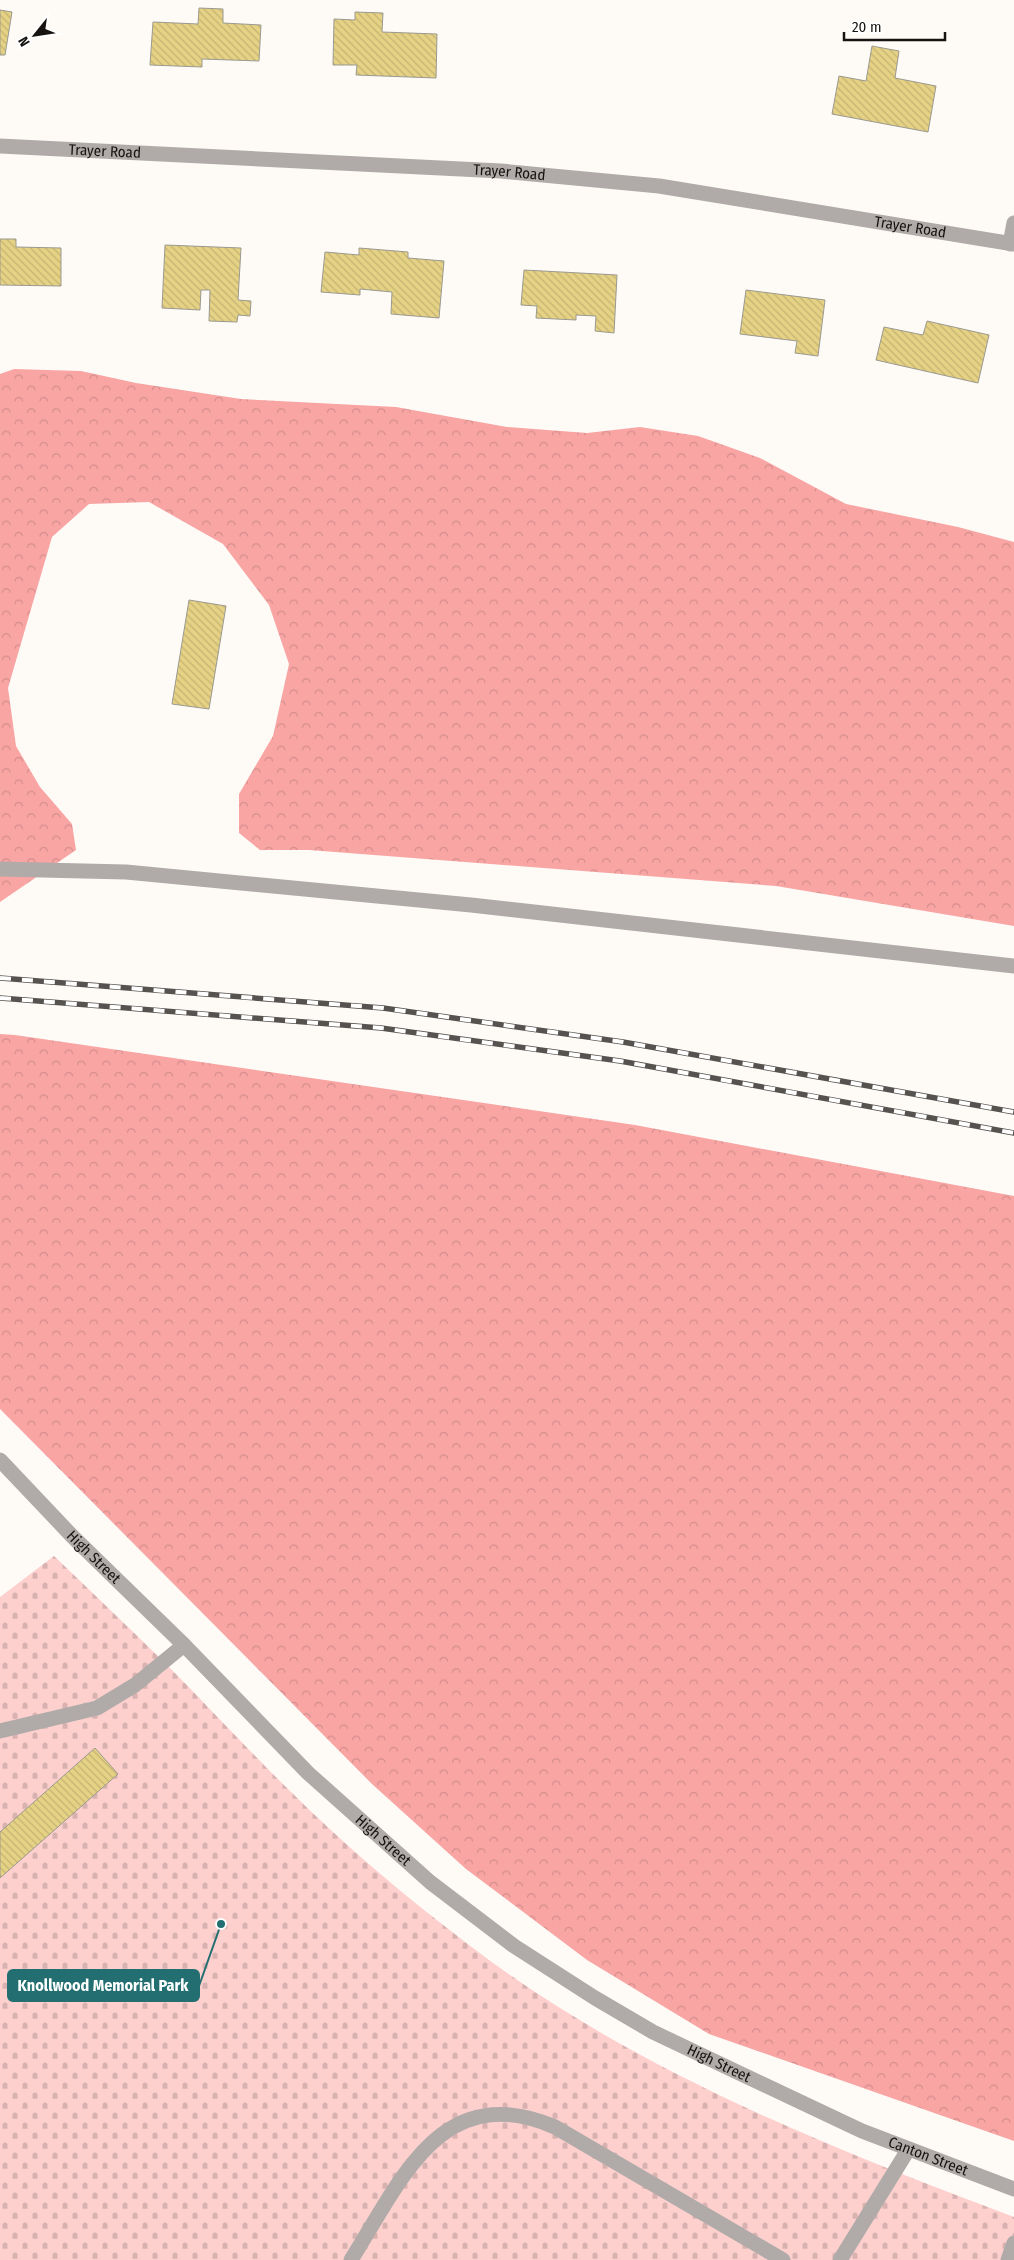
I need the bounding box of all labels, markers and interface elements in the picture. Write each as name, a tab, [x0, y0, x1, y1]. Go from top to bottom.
north arrow	[10, 10, 60, 60]
scale bar	[844, 10, 945, 42]
text: 20 m	[852, 18, 882, 36]
text: N	[15, 33, 34, 49]
street label: Trayer Road	[68, 140, 141, 162]
street label: Trayer Road	[473, 161, 546, 184]
street label: Trayer Road	[873, 212, 948, 242]
street label: High Street	[63, 1527, 125, 1587]
street label: High Street	[352, 1811, 415, 1870]
callout: Knollwood Memorial Park	[8, 1970, 199, 2001]
text: Knollwood Memorial Park	[18, 1976, 189, 1995]
street label: High Street	[684, 2041, 754, 2086]
street label: Canton Street	[886, 2133, 971, 2180]

